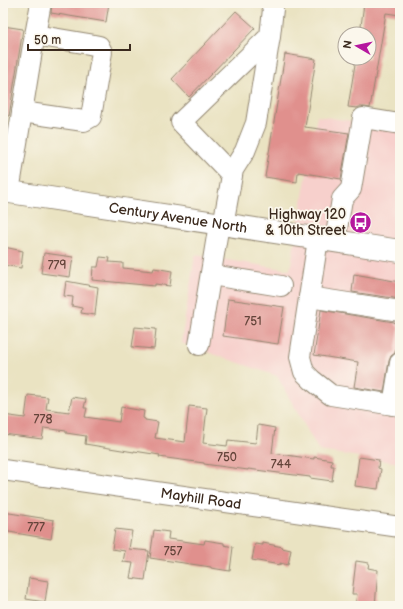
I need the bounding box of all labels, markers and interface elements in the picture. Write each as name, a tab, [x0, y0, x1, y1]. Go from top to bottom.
scale bar	[28, 26, 130, 52]
north arrow	[337, 26, 377, 66]
text: 50 m	[34, 33, 61, 48]
text: N	[341, 39, 355, 50]
street label: Century Avenue North	[108, 199, 249, 236]
place label: Highway 120 & 10th Street	[265, 206, 347, 239]
bus stop icon: Highway 120 & 10th Street	[348, 209, 374, 235]
house number: 779	[48, 258, 66, 273]
house number: 751	[244, 314, 262, 329]
house number: 778	[34, 412, 52, 427]
house number: 750	[217, 450, 237, 465]
house number: 744	[271, 457, 292, 472]
street label: Mayhill Road	[160, 484, 242, 513]
house number: 777	[27, 520, 45, 535]
house number: 757	[164, 544, 182, 559]

